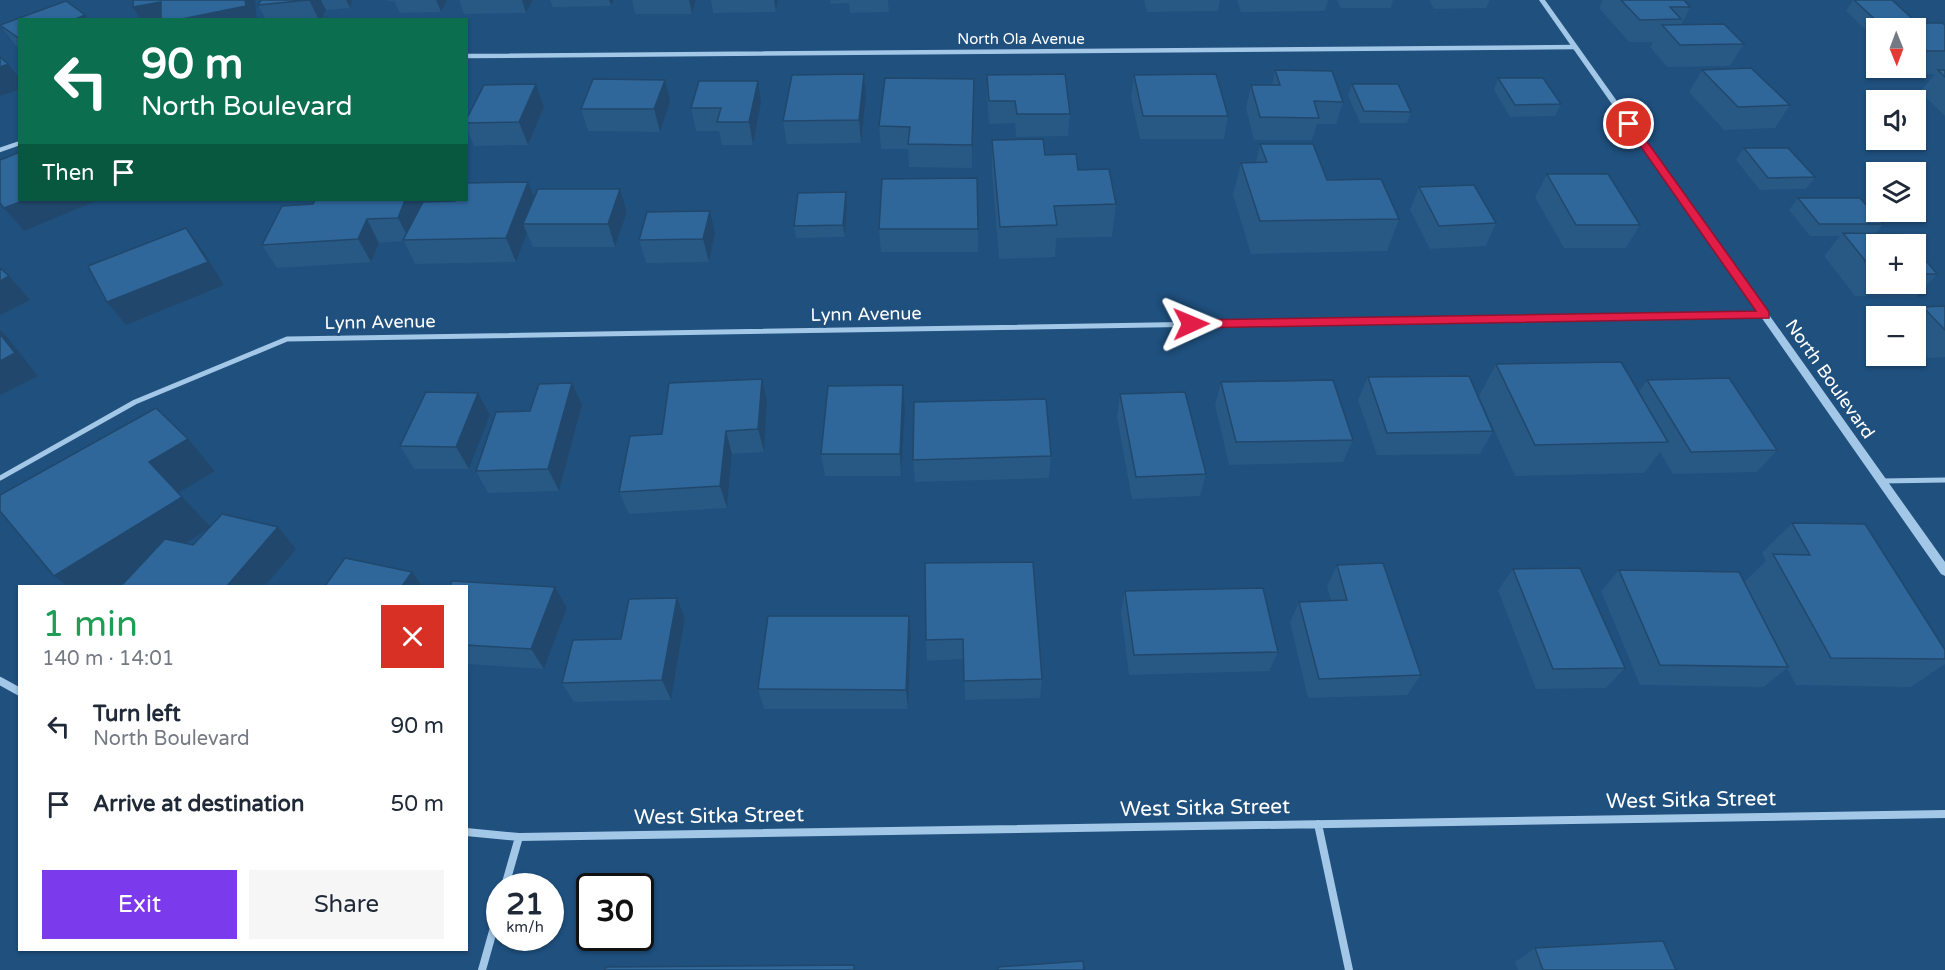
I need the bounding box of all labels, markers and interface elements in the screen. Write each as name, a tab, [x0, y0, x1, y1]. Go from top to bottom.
north arrow	[1866, 18, 1926, 78]
map controls	[1866, 18, 1926, 366]
street label: North Ola Avenue	[957, 30, 1085, 48]
text: 90 m	[141, 39, 243, 90]
icon: left	[42, 42, 120, 120]
text: North Boulevard	[141, 90, 352, 123]
button: sound	[1866, 90, 1926, 150]
pin	[1603, 98, 1654, 149]
icon: arrive	[1612, 107, 1645, 140]
icon: arrive	[107, 156, 140, 189]
text: Then	[42, 160, 95, 186]
button: layers	[1866, 162, 1926, 222]
button: +	[1866, 234, 1926, 294]
position arrow	[1159, 292, 1223, 356]
street label: Lynn Avenue	[810, 302, 922, 326]
button: −	[1866, 306, 1926, 366]
street label: Lynn Avenue	[324, 310, 436, 334]
street label: North Boulevard	[1781, 315, 1879, 443]
text: 1 min	[42, 603, 138, 646]
button: close	[381, 605, 444, 668]
text: 140 m · 14:01	[42, 647, 174, 671]
text: Turn left	[93, 701, 181, 727]
icon: left	[42, 710, 75, 743]
text: 90 m	[390, 713, 444, 739]
text: North Boulevard	[93, 727, 250, 751]
street label: West Sitka Street	[1606, 786, 1776, 814]
icon: arrive	[42, 788, 75, 821]
text: Arrive at destination	[93, 791, 304, 817]
text: 50 m	[390, 791, 444, 817]
street label: West Sitka Street	[1120, 794, 1290, 822]
street label: West Sitka Street	[634, 802, 804, 830]
button: Exit	[42, 870, 237, 939]
button: Share	[249, 870, 444, 939]
speed limit sign: 30	[576, 873, 654, 951]
text: 21	[506, 886, 544, 923]
text: km/h	[506, 918, 544, 936]

